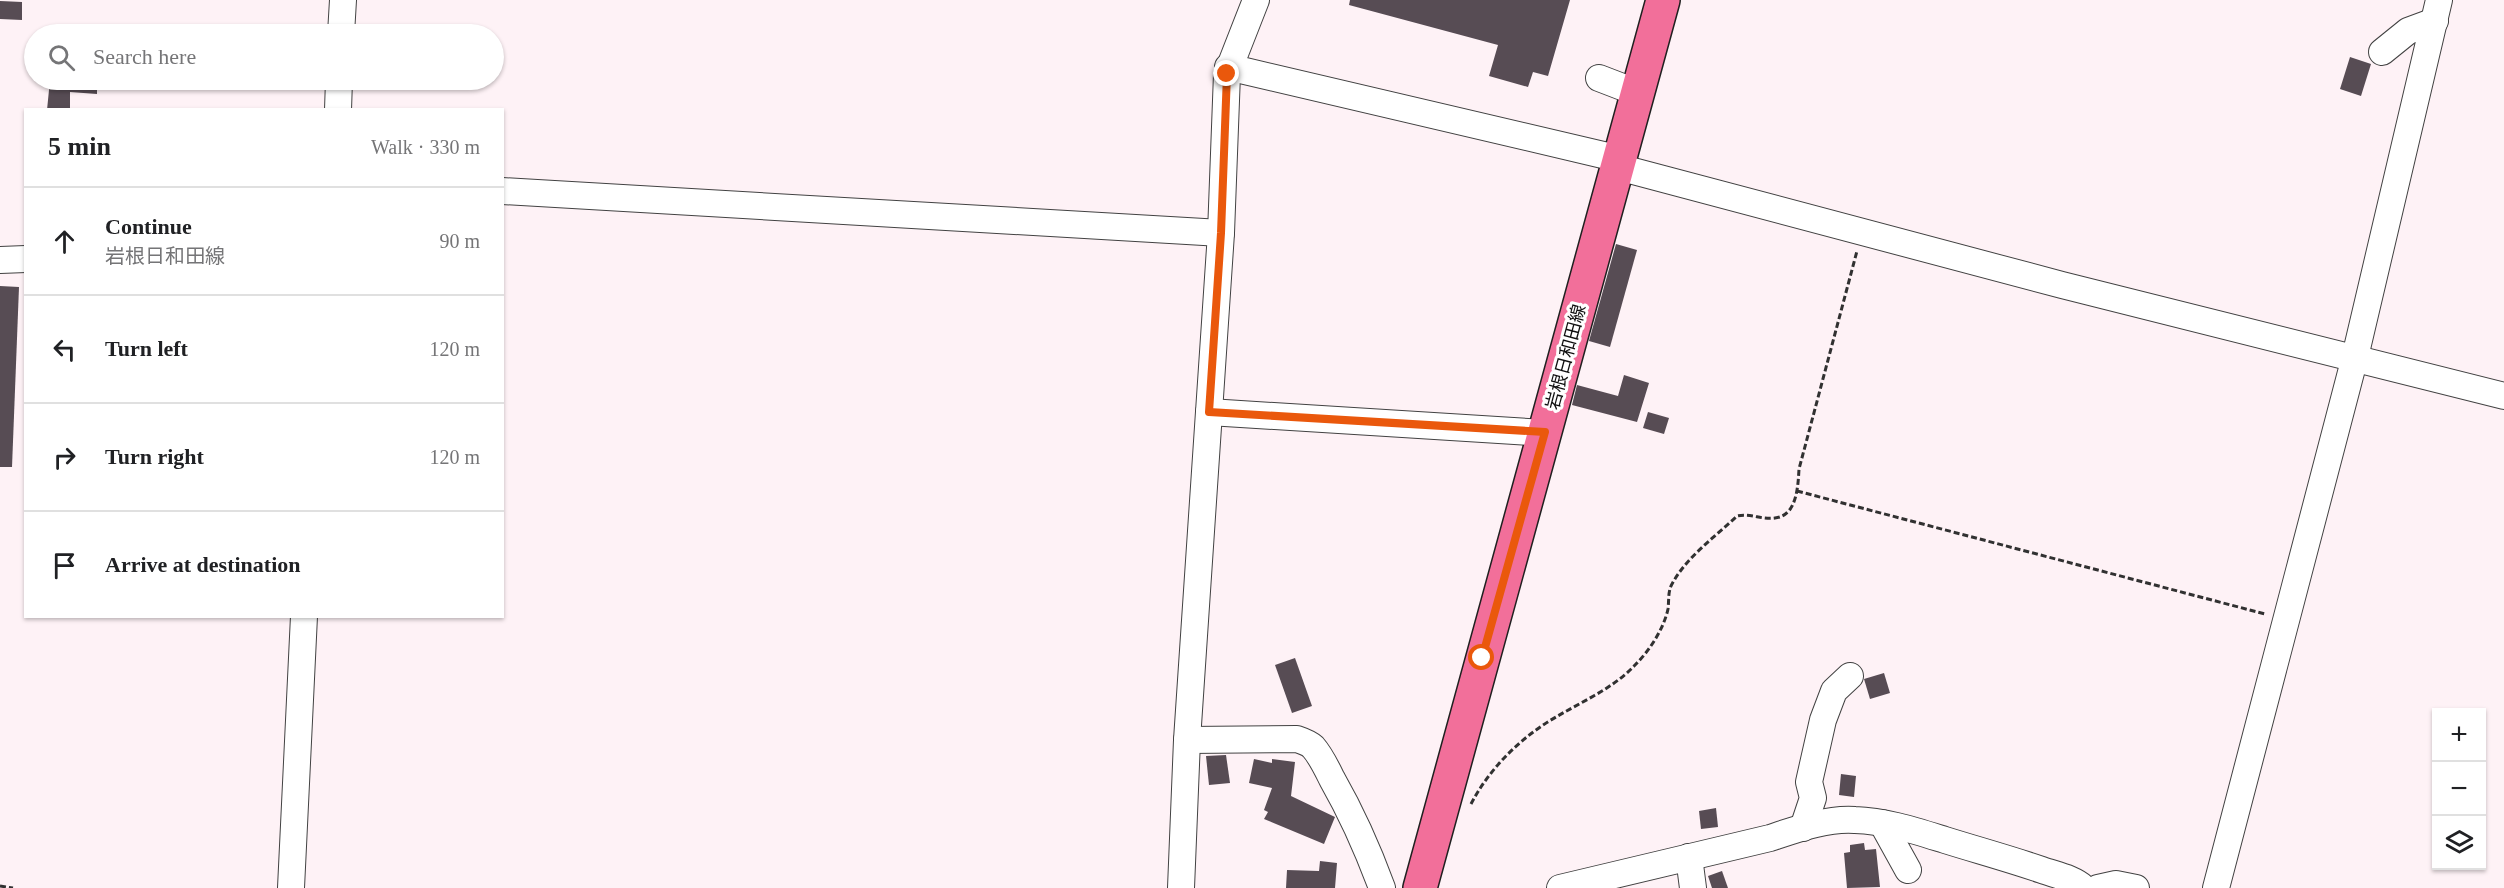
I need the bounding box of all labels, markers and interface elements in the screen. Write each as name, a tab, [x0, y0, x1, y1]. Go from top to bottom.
search box	[24, 24, 504, 90]
icon: search	[45, 41, 78, 74]
text: Search here	[93, 44, 196, 69]
route end	[1213, 60, 1239, 86]
text: 5 min	[48, 132, 111, 161]
text: Walk · 330 m	[371, 136, 480, 158]
text: Continue	[105, 214, 192, 239]
icon: ahead	[48, 225, 81, 258]
text: 90 m	[439, 230, 480, 252]
text: 岩根日和田線	[105, 245, 225, 267]
street label: 岩根日和田線	[1542, 302, 1590, 412]
icon: left	[48, 333, 81, 366]
text: Turn left	[105, 336, 188, 361]
text: 120 m	[429, 338, 480, 360]
icon: right	[48, 441, 81, 474]
text: Turn right	[105, 444, 204, 469]
text: 120 m	[429, 446, 480, 468]
icon: arrive	[48, 549, 81, 582]
text: Arrive at destination	[105, 552, 301, 577]
route start	[1468, 644, 1494, 670]
map controls	[2432, 708, 2486, 870]
button: +	[2432, 708, 2486, 762]
button: −	[2432, 762, 2486, 816]
button: layers	[2432, 816, 2486, 870]

